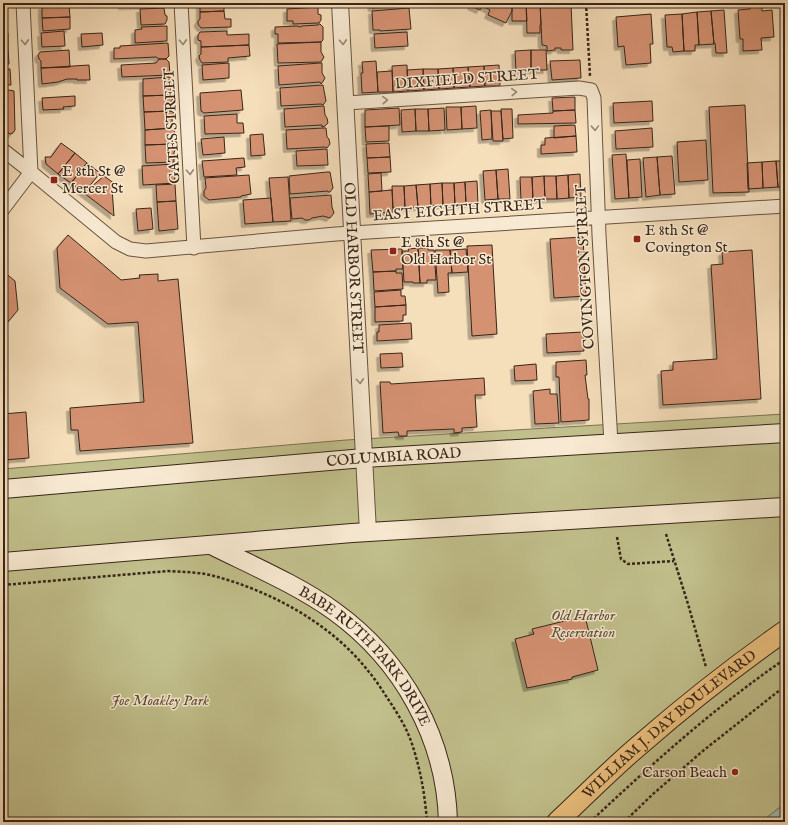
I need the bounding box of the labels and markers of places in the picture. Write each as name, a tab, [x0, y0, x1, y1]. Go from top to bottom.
place label: E 8th St @ Mercer St	[62, 162, 125, 198]
marker: E 8th St @ Mercer St	[49, 175, 59, 185]
place label: E 8th St @ Covington St	[645, 221, 728, 257]
place label: E 8th St @ Old Harbor St	[401, 233, 491, 269]
marker: E 8th St @ Covington St	[632, 234, 642, 244]
marker: E 8th St @ Old Harbor St	[388, 246, 398, 256]
place label: Carson Beach	[642, 763, 727, 782]
marker: Carson Beach	[730, 767, 740, 777]

